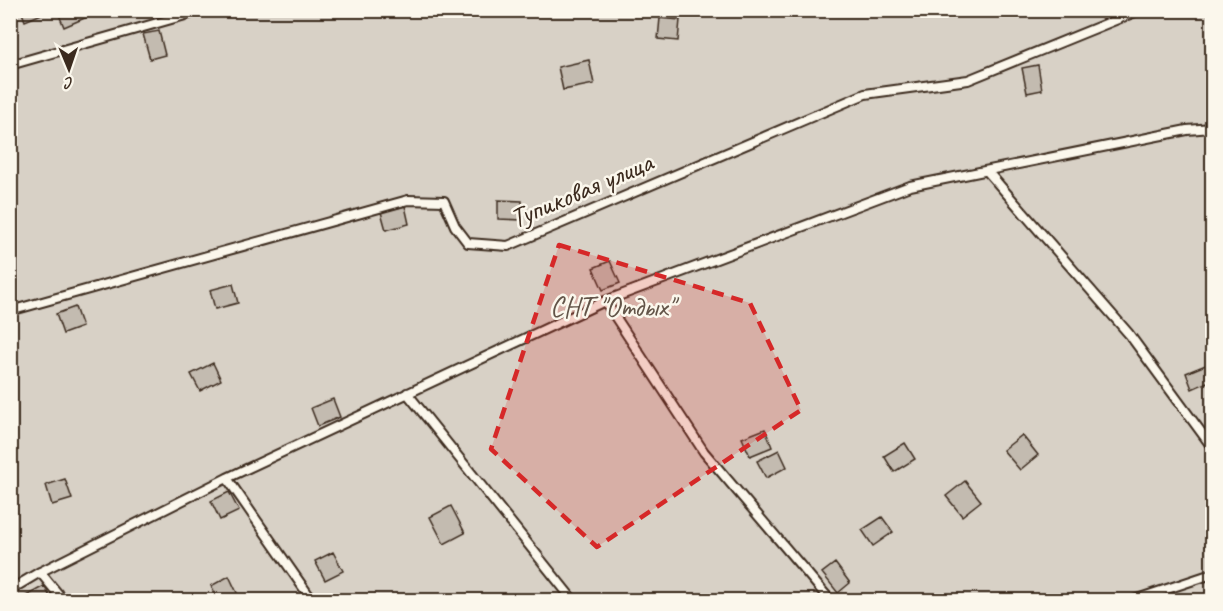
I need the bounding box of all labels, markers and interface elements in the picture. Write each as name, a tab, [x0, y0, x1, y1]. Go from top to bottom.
north arrow	[39, 39, 99, 99]
text: С	[63, 73, 74, 93]
street label: Тупиковая улица	[504, 144, 659, 236]
park label: СНТ "Отдых"	[550, 289, 679, 324]

